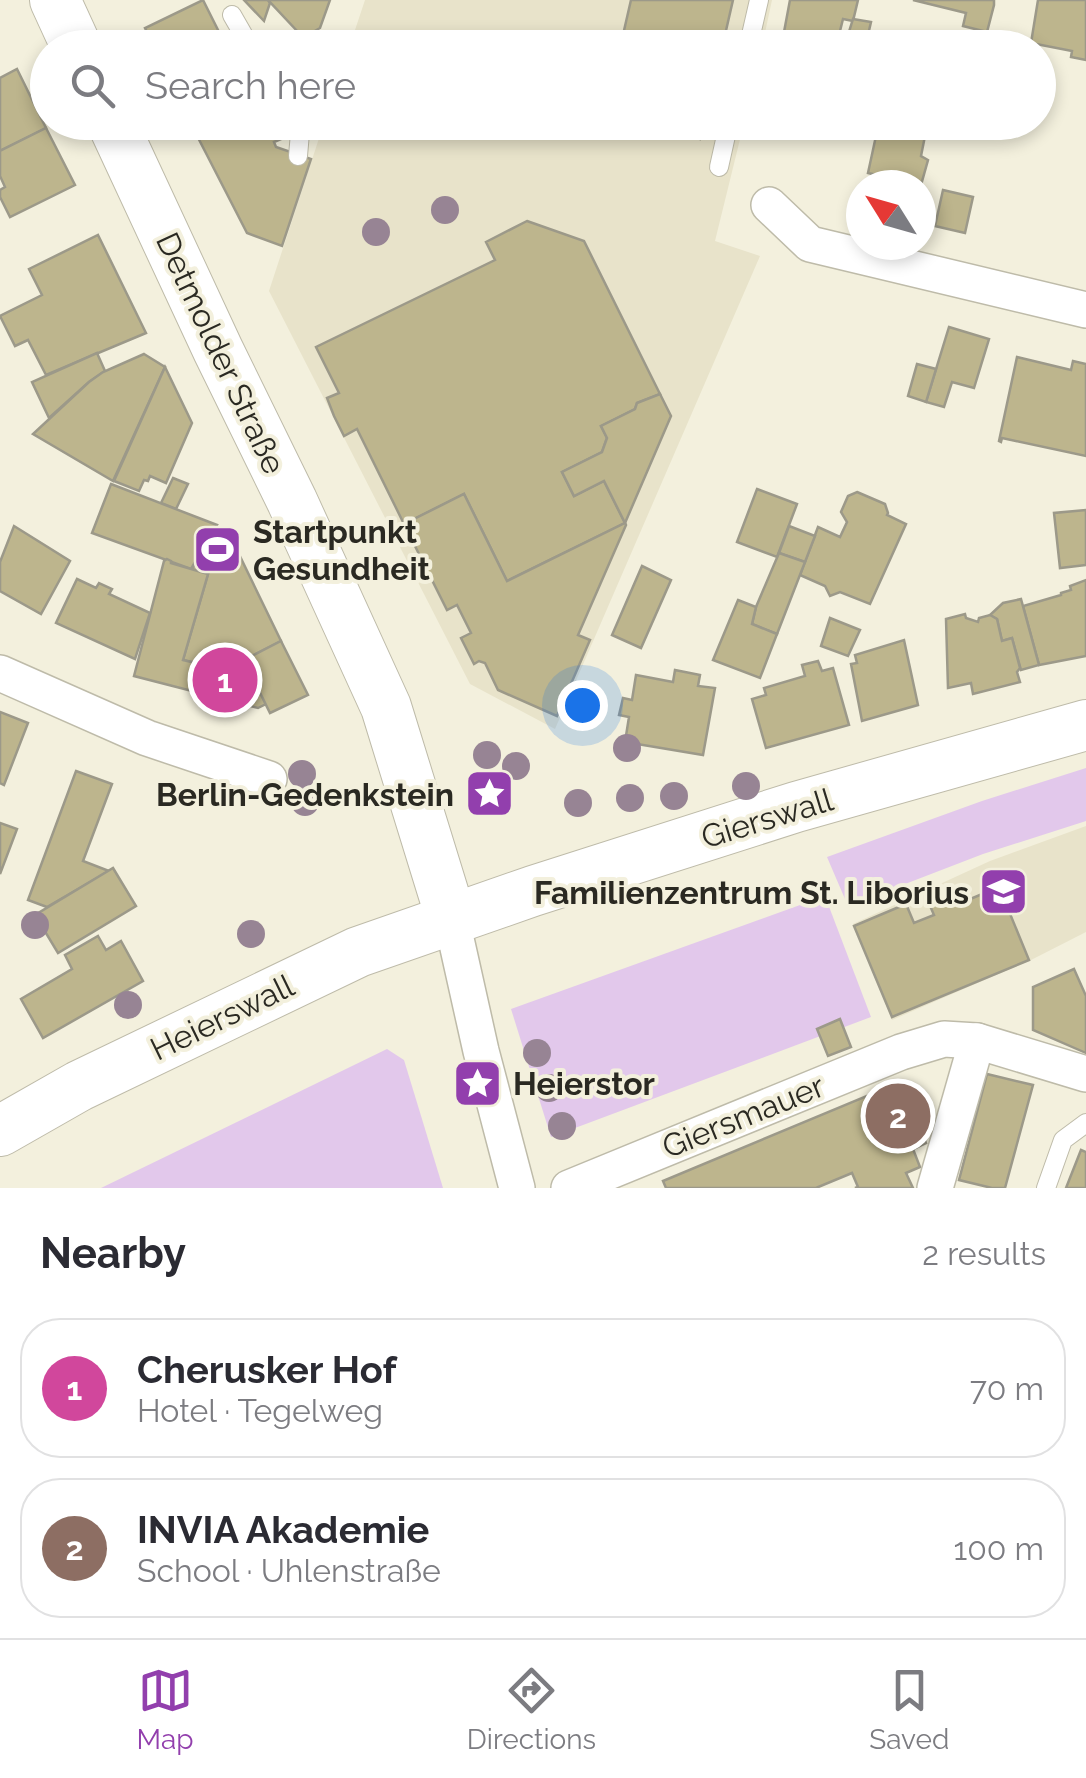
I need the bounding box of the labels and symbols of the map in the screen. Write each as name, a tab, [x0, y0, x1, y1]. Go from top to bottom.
north arrow	[846, 170, 936, 260]
street label: Detmolder Straße	[149, 227, 293, 479]
place label: Startpunkt Gesundheit	[253, 513, 430, 587]
sports icon: Startpunkt Gesundheit	[192, 523, 244, 575]
pin: 1	[192, 642, 258, 718]
your location	[557, 680, 608, 731]
place icon: Berlin-Gedenkstein	[463, 768, 515, 820]
place label: Berlin-Gedenkstein	[156, 776, 454, 813]
street label: Gierswall	[697, 780, 837, 855]
school or university icon: Familienzentrum St. Liborius	[978, 866, 1030, 918]
place label: Familienzentrum St. Liborius	[534, 874, 969, 911]
street label: Heierswall	[144, 966, 300, 1068]
place icon: Heierstor	[452, 1057, 504, 1109]
place label: Heierstor	[513, 1065, 655, 1102]
street label: Giersmauer	[657, 1067, 829, 1165]
pin: 2	[866, 1078, 930, 1154]

